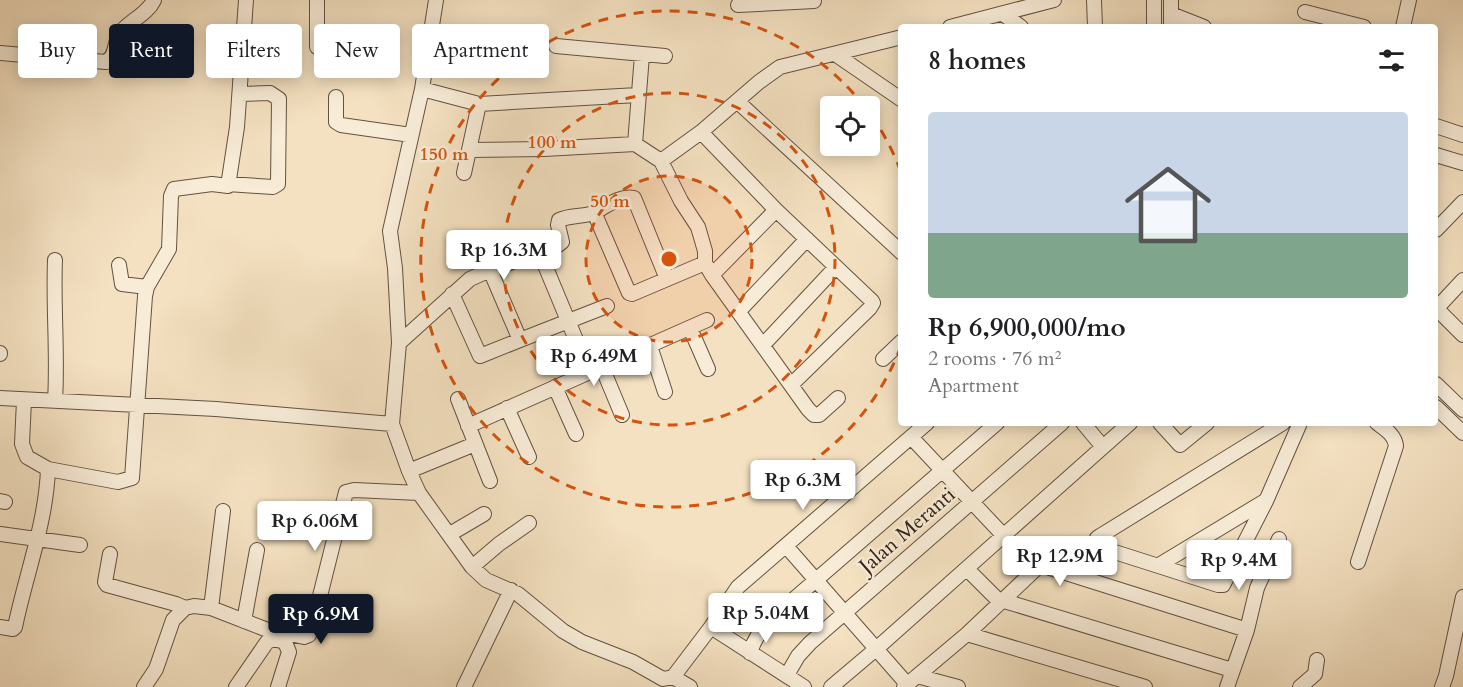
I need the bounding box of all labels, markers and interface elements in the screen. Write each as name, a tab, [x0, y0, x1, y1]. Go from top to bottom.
chip: Buy	[18, 24, 97, 78]
chip: Rent	[109, 24, 194, 78]
chip: Filters	[206, 24, 302, 78]
chip: New	[314, 24, 400, 78]
chip: Apartment	[412, 24, 549, 78]
text: 8 homes	[928, 43, 1026, 78]
icon: filters	[1375, 44, 1408, 77]
map controls	[820, 96, 880, 156]
button: locate	[820, 96, 880, 156]
text: 100 m	[527, 130, 577, 155]
text: 150 m	[419, 142, 469, 167]
icon: home	[1114, 151, 1222, 259]
text: 50 m	[590, 189, 630, 214]
pin: Rp 16.3M	[442, 230, 566, 281]
text: Rp 16.3M	[460, 236, 548, 263]
centre of rings	[659, 249, 679, 269]
text: Rp 6,900,000/mo	[928, 310, 1126, 345]
pin: Rp 6.49M	[532, 336, 656, 387]
text: Rp 6.49M	[550, 342, 638, 369]
text: 2 rooms · 76 m²	[928, 345, 1061, 372]
text: Apartment	[928, 372, 1019, 399]
pin: Rp 6.3M	[748, 460, 858, 511]
text: Rp 6.3M	[764, 466, 842, 493]
street label: Jalan Meranti	[851, 480, 962, 582]
pin: Rp 6.06M	[253, 501, 377, 552]
text: Rp 6.06M	[271, 507, 359, 534]
pin: Rp 12.9M	[998, 536, 1122, 587]
pin: Rp 9.4M	[1184, 540, 1294, 591]
text: Rp 12.9M	[1016, 542, 1104, 569]
text: Rp 9.4M	[1200, 546, 1278, 573]
pin: Rp 5.04M	[704, 593, 828, 644]
pin: Rp 6.9M	[266, 594, 376, 645]
text: Rp 5.04M	[722, 599, 810, 626]
text: Rp 6.9M	[282, 600, 360, 627]

